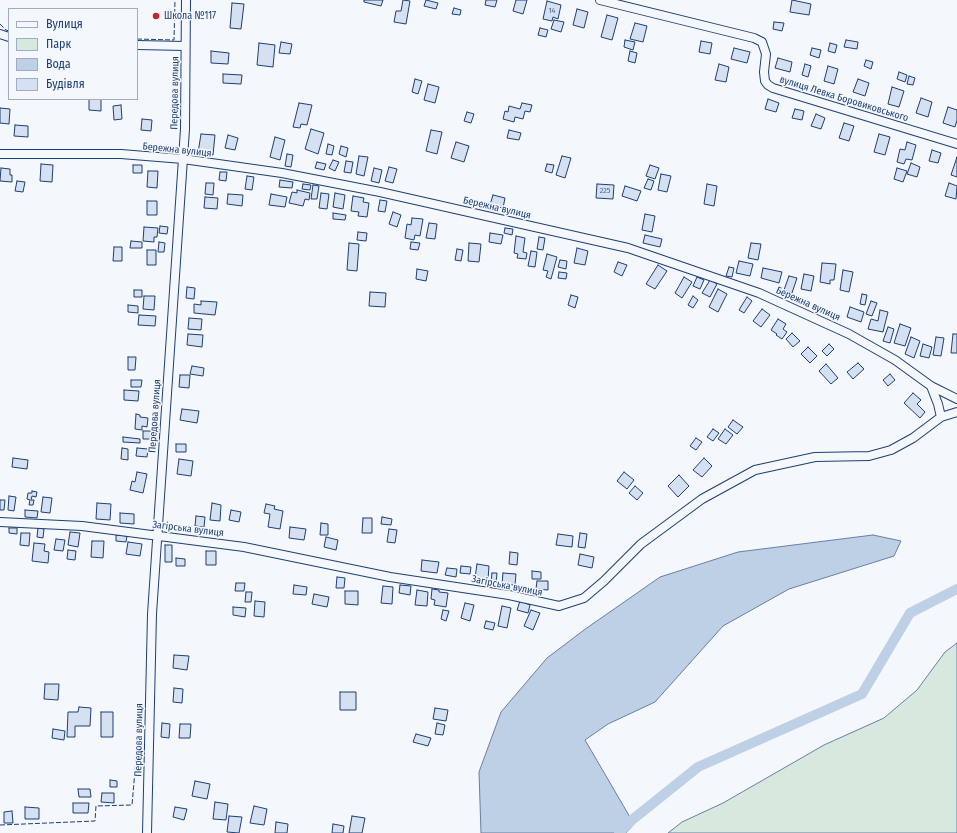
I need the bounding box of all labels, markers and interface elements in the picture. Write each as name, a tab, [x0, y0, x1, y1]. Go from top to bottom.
house number: 14	[549, 6, 555, 16]
legend	[8, 8, 138, 100]
place label: Школа №117	[164, 10, 216, 22]
marker: Школа №117	[151, 11, 161, 21]
text: Вулиця	[46, 17, 83, 31]
text: Парк	[46, 37, 71, 51]
street label: Передова вулиця	[168, 56, 182, 130]
text: Вода	[46, 57, 71, 71]
street label: вулиця Левка Боровиковського	[778, 74, 910, 124]
text: Будівля	[46, 77, 85, 91]
street label: Бережна вулиця	[142, 140, 212, 160]
house number: 225	[600, 186, 610, 196]
street label: Бережна вулиця	[462, 194, 532, 222]
street label: Бережна вулиця	[774, 284, 842, 324]
street label: Передова вулиця	[146, 379, 164, 453]
street label: Загірська вулиця	[152, 519, 224, 539]
street label: Загірська вулиця	[470, 573, 544, 599]
street label: Передова вулиця	[132, 703, 146, 777]

